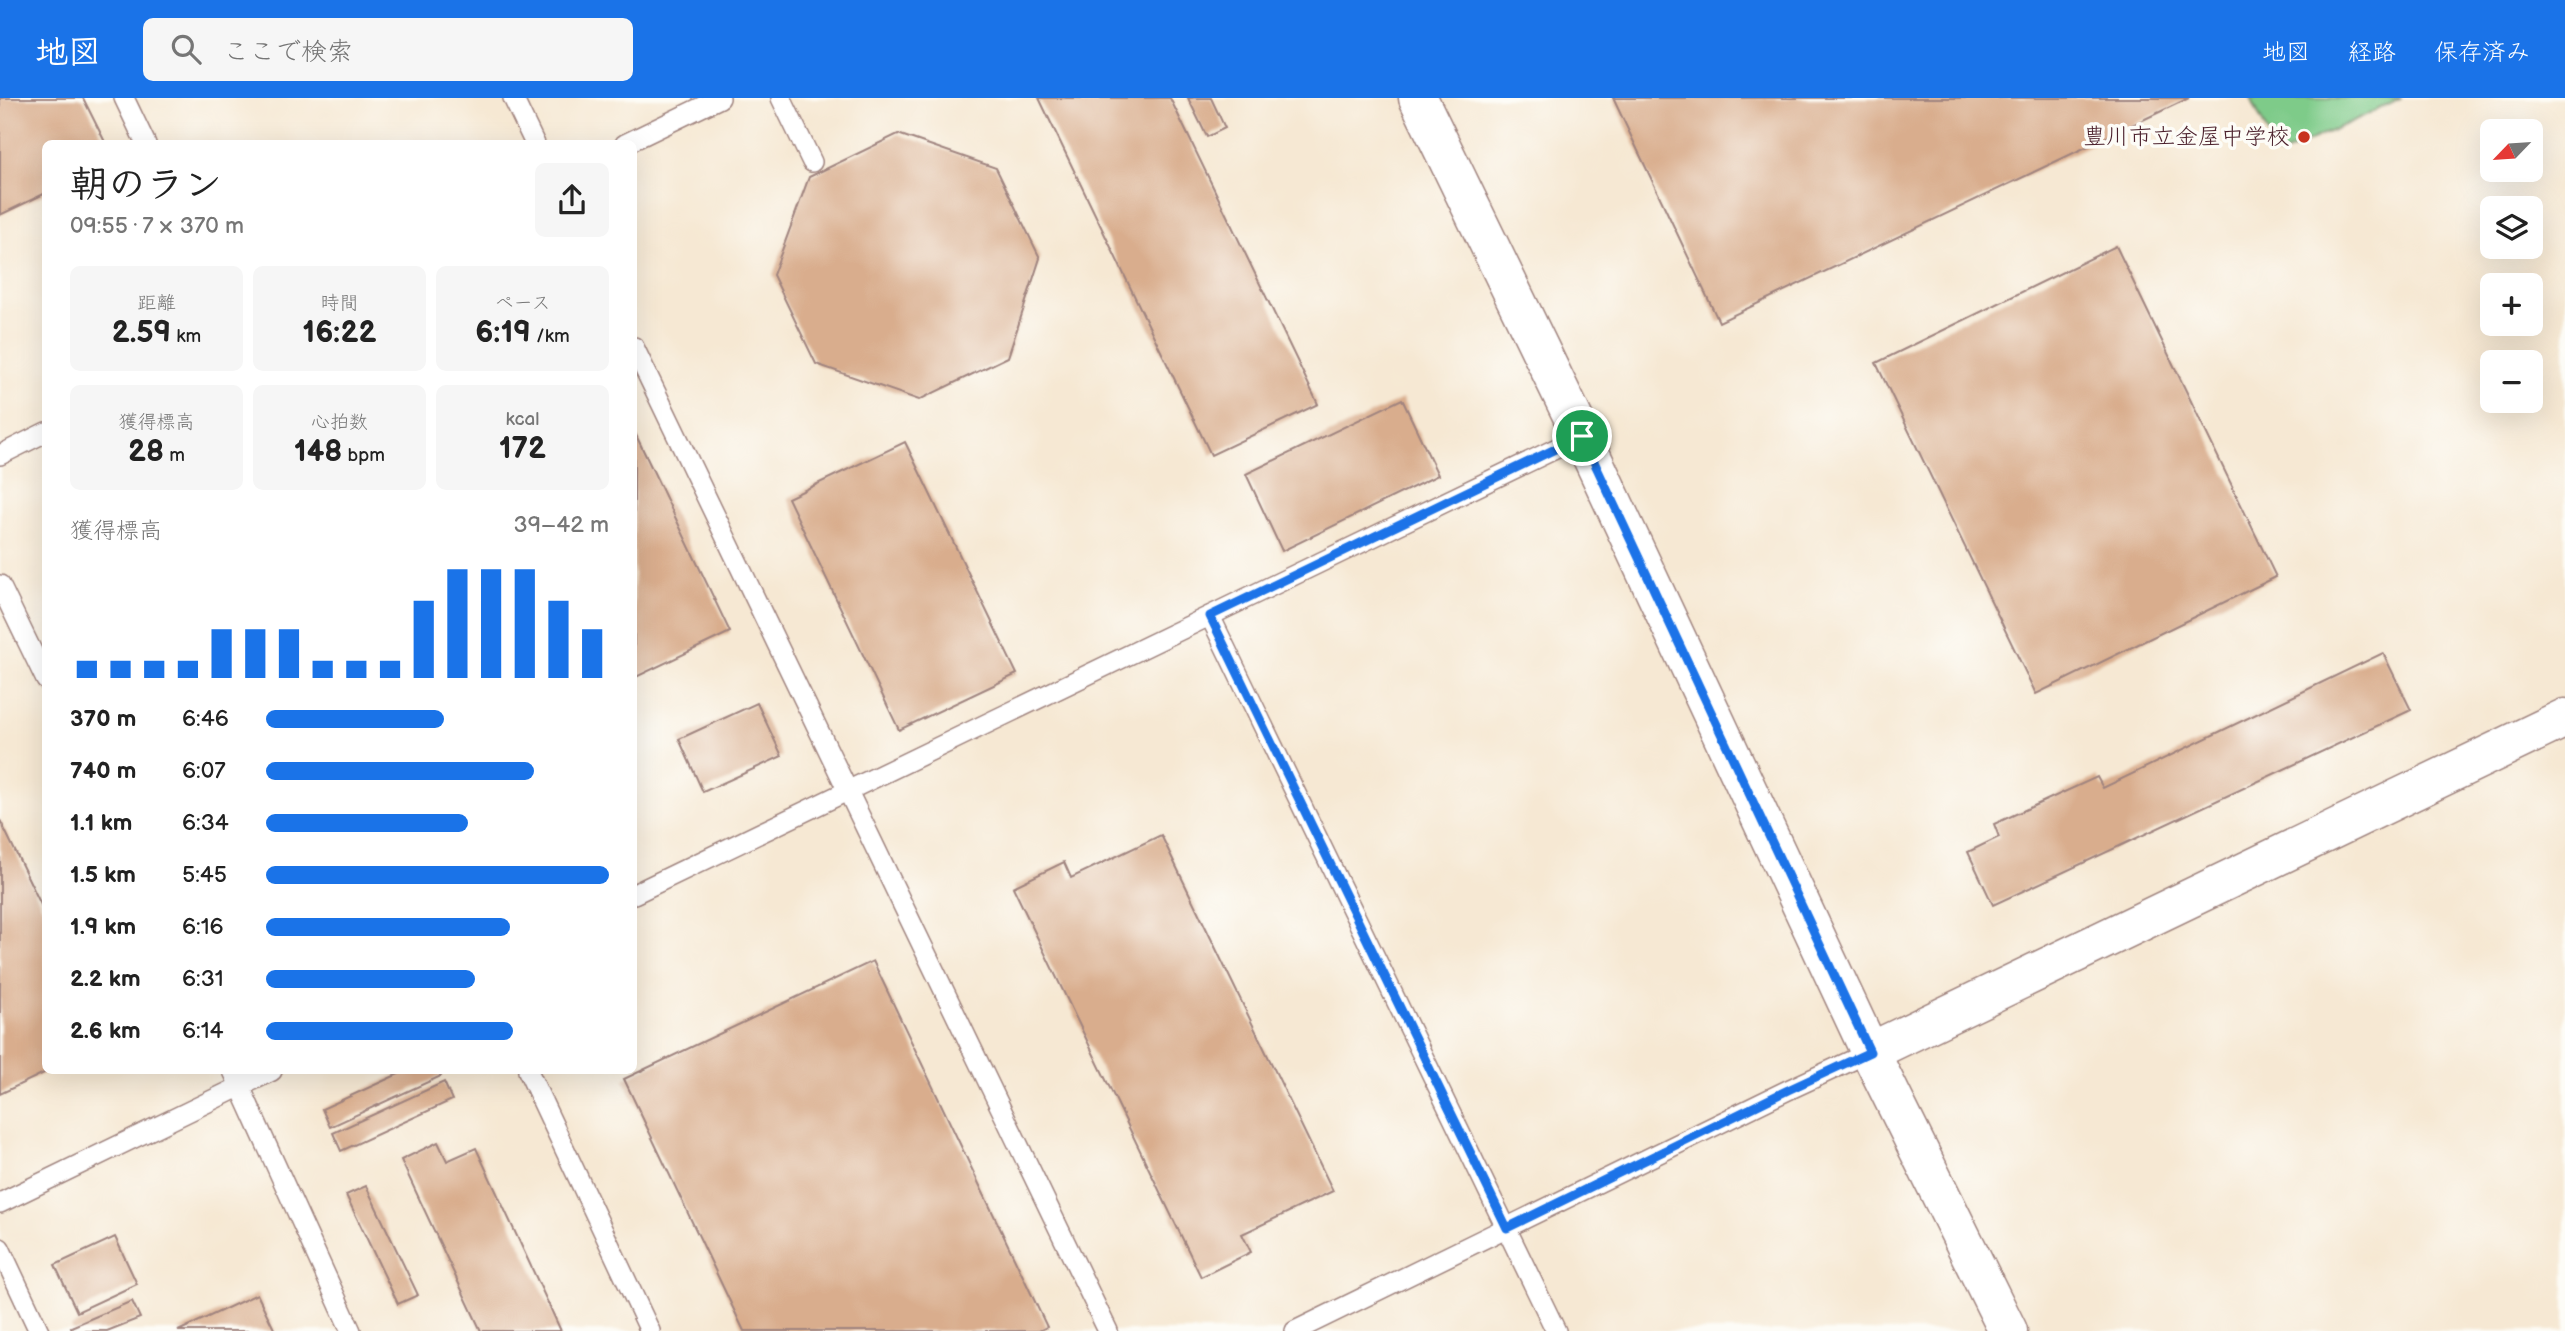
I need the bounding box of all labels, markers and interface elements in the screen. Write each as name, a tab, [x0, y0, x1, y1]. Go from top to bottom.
search box	[143, 18, 633, 81]
icon: search	[167, 30, 205, 68]
text: 地図	[35, 33, 101, 73]
text: ここで検索	[223, 37, 353, 68]
text: 地図	[2262, 38, 2310, 67]
text: 経路	[2348, 38, 2396, 67]
text: 保存済み	[2434, 38, 2530, 67]
north arrow	[2480, 119, 2543, 182]
map controls	[2480, 119, 2543, 413]
place label: 豊川市立金屋中学校	[2083, 123, 2290, 151]
marker: 豊川市立金屋中学校	[2296, 129, 2312, 145]
text: 朝のラン	[70, 163, 222, 208]
button: share	[535, 163, 609, 237]
button: layers	[2480, 196, 2543, 259]
text: 09:55 · 7 × 370 m	[70, 212, 244, 240]
button: +	[2480, 273, 2543, 336]
text: 距離	[137, 292, 176, 315]
text: 時間	[320, 292, 359, 315]
text: ペース	[495, 292, 550, 315]
text: 2.59	[112, 315, 171, 351]
text: 16:22	[303, 315, 376, 351]
text: 6:19	[475, 315, 531, 351]
text: km	[171, 325, 201, 348]
text: /km	[531, 325, 570, 348]
button: −	[2480, 350, 2543, 413]
pin	[1552, 406, 1612, 466]
text: kcal	[505, 408, 540, 431]
text: 獲得標高	[118, 411, 195, 434]
text: 心拍数	[311, 411, 368, 434]
icon: arrive	[1563, 417, 1601, 455]
text: 172	[499, 431, 546, 467]
text: 28	[128, 434, 164, 470]
text: 148	[294, 434, 342, 470]
text: m	[164, 444, 185, 467]
text: bpm	[342, 444, 385, 467]
text: 39–42 m	[514, 511, 609, 539]
text: 獲得標高	[70, 517, 162, 545]
text: 370 m	[70, 705, 136, 733]
text: 6:46	[182, 705, 229, 733]
text: 740 m	[70, 757, 136, 785]
text: 6:07	[182, 757, 226, 785]
text: 1.1 km	[70, 809, 132, 837]
text: 6:34	[182, 809, 229, 837]
text: 1.5 km	[70, 861, 136, 889]
text: 5:45	[182, 861, 227, 889]
text: 1.9 km	[70, 913, 136, 941]
text: 6:16	[182, 913, 224, 941]
text: 2.2 km	[70, 965, 141, 993]
text: 6:31	[182, 965, 224, 993]
text: 2.6 km	[70, 1017, 141, 1045]
text: 6:14	[182, 1017, 224, 1045]

